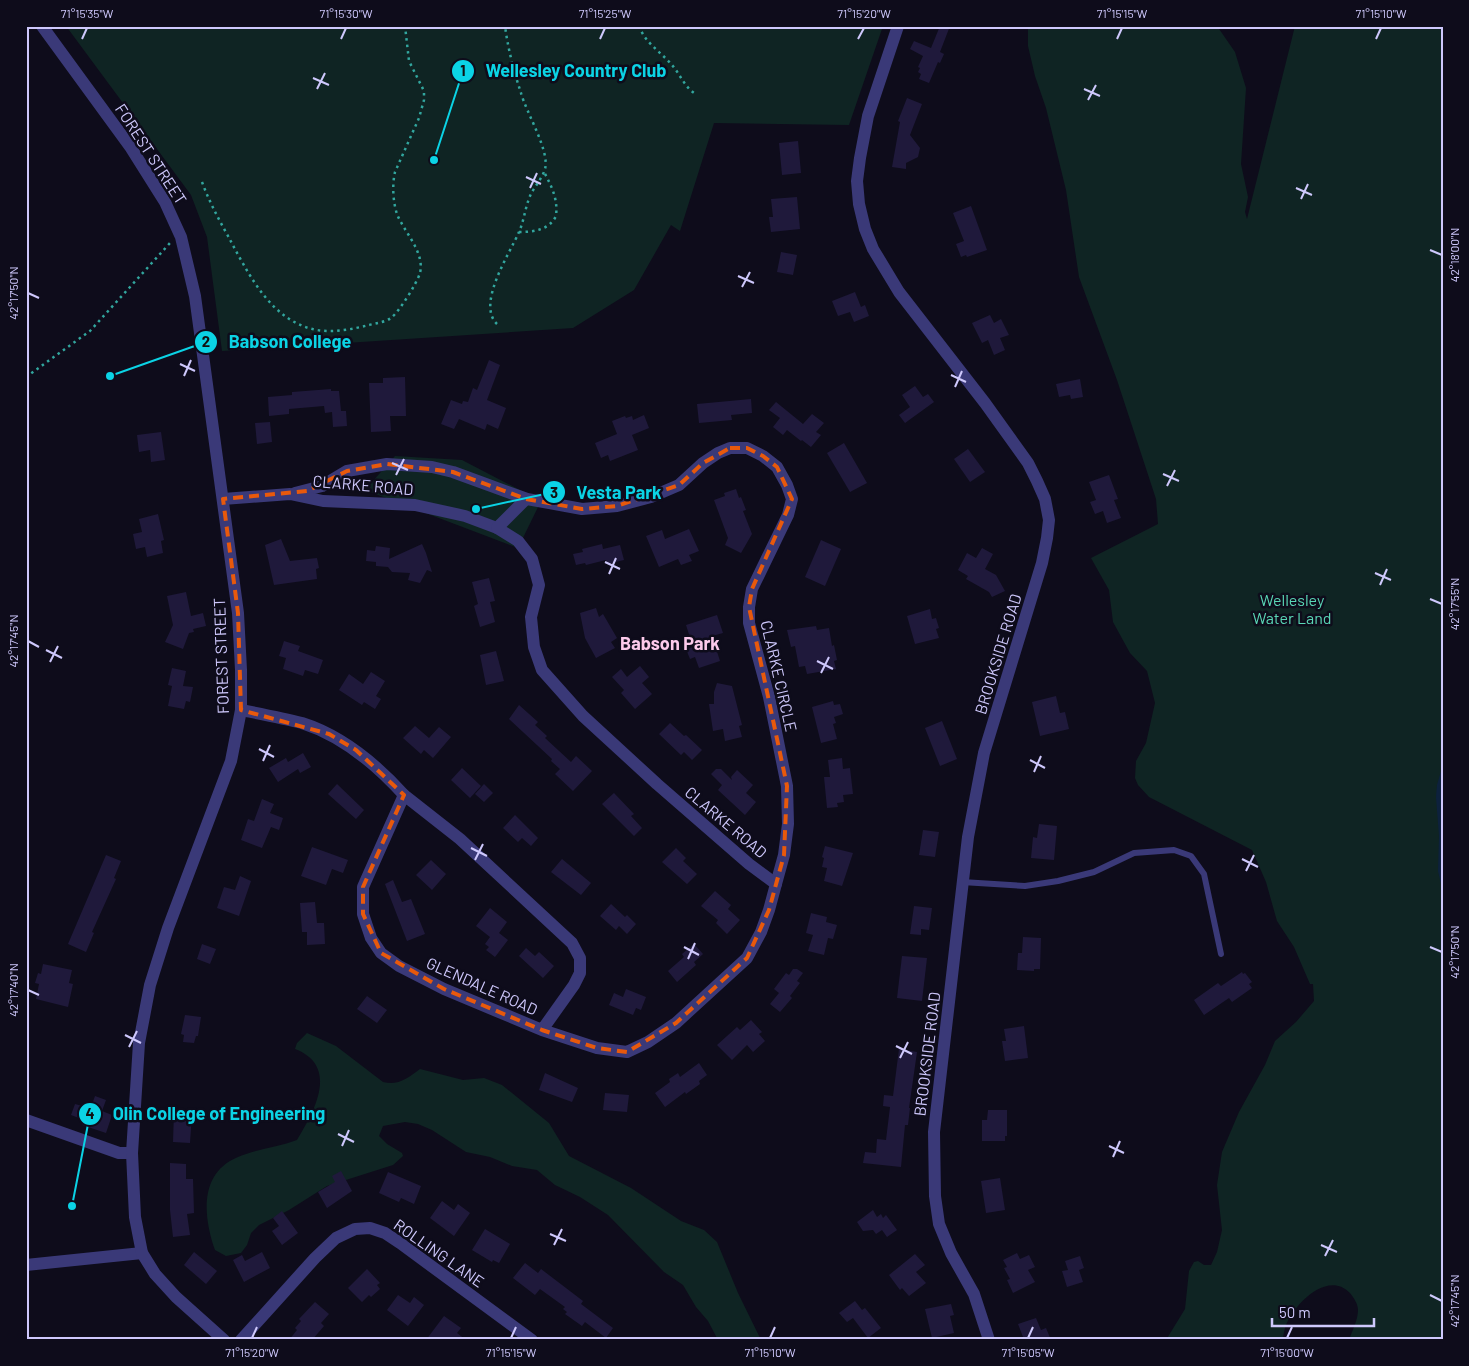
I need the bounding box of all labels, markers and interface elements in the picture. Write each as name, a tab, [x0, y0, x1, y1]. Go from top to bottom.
text: 71°15'35"W	[61, 6, 114, 20]
text: 71°15'30"W	[319, 6, 373, 20]
text: 71°15'25"W	[579, 6, 632, 20]
text: 71°15'20"W	[837, 6, 891, 20]
text: 71°15'15"W	[1097, 6, 1148, 20]
text: 71°15'10"W	[1355, 6, 1407, 20]
callout: Wellesley Country Club	[450, 54, 676, 87]
text: Wellesley Country Club	[486, 59, 666, 81]
text: 1	[460, 61, 466, 79]
street label: FOREST STREET	[112, 100, 191, 208]
text: 42°18'00"N	[1447, 228, 1461, 282]
text: 42°17'50"N	[6, 266, 20, 320]
callout: Babson College	[194, 326, 362, 359]
text: Babson College	[229, 330, 352, 352]
text: 2	[202, 332, 210, 350]
street label: CLARKE ROAD	[312, 471, 414, 498]
callout: Vesta Park	[541, 476, 671, 509]
text: Vesta Park	[576, 481, 662, 503]
text: 3	[550, 483, 558, 501]
text: 42°17'55"N	[1447, 578, 1461, 630]
park label: Wellesley Water Land	[1252, 590, 1332, 627]
street label: BROOKSIDE ROAD	[970, 591, 1025, 716]
street label: FOREST STREET	[209, 598, 232, 714]
text: 42°17'45"N	[6, 614, 20, 668]
street label: CLARKE CIRCLE	[757, 618, 802, 733]
district label: Babson Park	[620, 632, 720, 654]
street label: CLARKE ROAD	[682, 782, 771, 861]
text: 42°17'50"N	[1447, 925, 1461, 979]
street label: GLENDALE ROAD	[424, 953, 541, 1019]
text: 42°17'40"N	[6, 963, 20, 1017]
street label: BROOKSIDE ROAD	[909, 991, 944, 1117]
callout: Olin College of Engineering	[78, 1097, 335, 1130]
text: Olin College of Engineering	[113, 1102, 325, 1124]
text: 4	[85, 1104, 95, 1122]
street label: ROLLING LANE	[391, 1215, 488, 1291]
text: 42°17'45"N	[1447, 1274, 1461, 1328]
scale bar	[1272, 1296, 1374, 1328]
text: 50 m	[1279, 1303, 1311, 1321]
text: 71°15'20"W	[225, 1345, 279, 1359]
text: 71°15'15"W	[486, 1345, 537, 1359]
text: 71°15'10"W	[744, 1345, 796, 1359]
text: 71°15'05"W	[1001, 1345, 1055, 1359]
text: 71°15'00"W	[1260, 1345, 1314, 1359]

